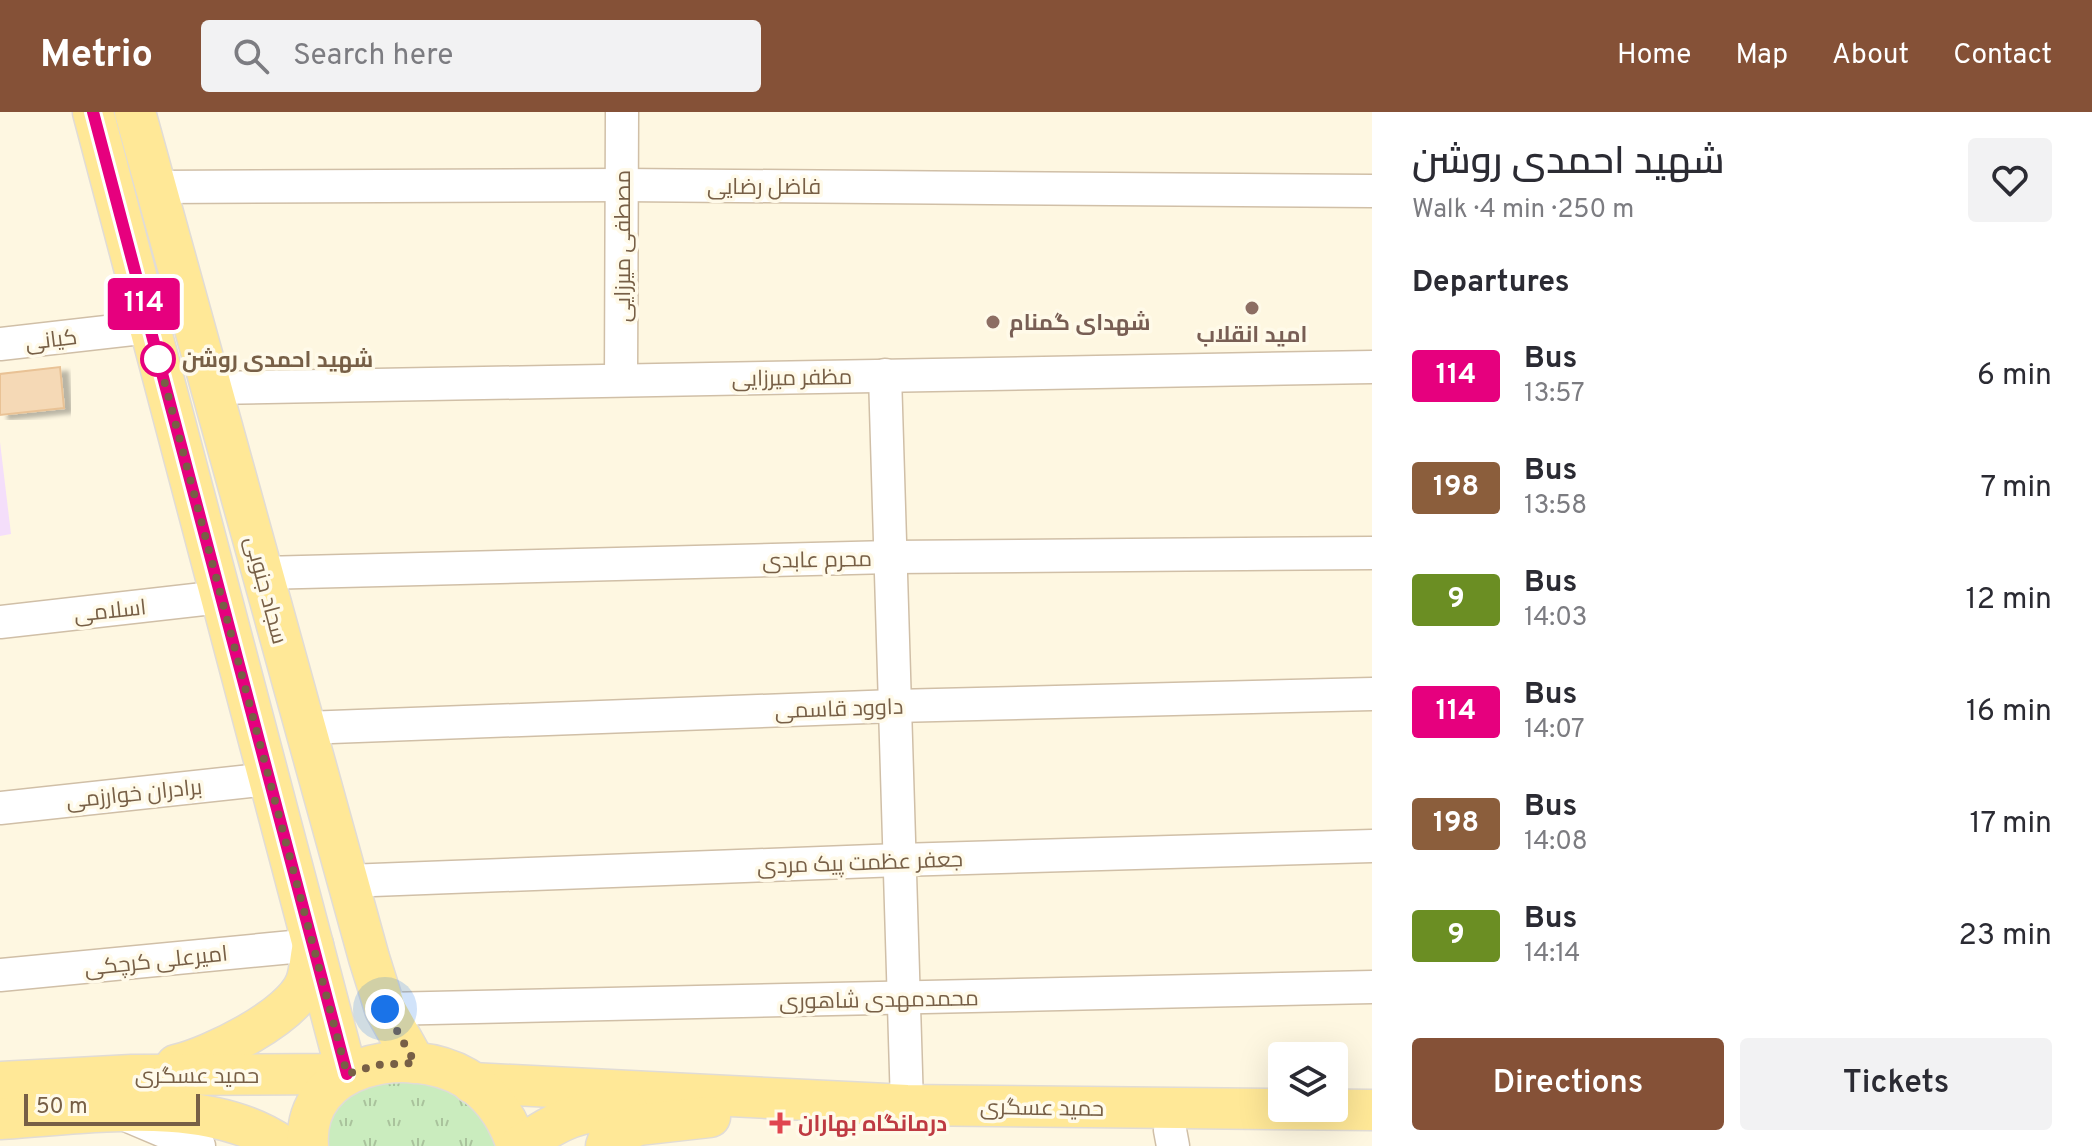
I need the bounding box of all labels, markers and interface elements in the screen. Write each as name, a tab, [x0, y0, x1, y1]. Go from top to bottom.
search box	[201, 20, 761, 92]
text: Metrio	[40, 32, 153, 81]
icon: search	[229, 34, 273, 78]
text: Search here	[293, 38, 453, 75]
text: Home	[1617, 38, 1691, 74]
text: Map	[1735, 38, 1788, 74]
text: About	[1832, 38, 1909, 74]
text: Contact	[1953, 38, 2052, 74]
button: heart	[1968, 138, 2052, 222]
text: شهید احمدی روشن	[1412, 139, 1725, 188]
street label: مصطفی میرزایی	[611, 170, 638, 322]
street label: فاضل رضایی	[707, 175, 821, 202]
text: Walk · 4 min · 250 m	[1412, 194, 1634, 227]
text: Departures	[1412, 265, 1570, 302]
line badge: 114	[98, 278, 190, 330]
text: 114	[124, 286, 164, 322]
marker: امید انقلاب	[1243, 299, 1261, 317]
place label: شهدای گمنام	[1009, 311, 1150, 338]
marker: شهدای گمنام	[984, 313, 1002, 331]
place label: امید انقلاب	[1197, 323, 1307, 350]
street label: کیانی	[24, 325, 79, 358]
text: Bus	[1524, 341, 1577, 378]
marker: شهید احمدی روشن	[141, 342, 175, 376]
place label: شهید احمدی روشن	[182, 348, 373, 375]
text: 114	[1436, 358, 1476, 394]
text: 6 min	[1977, 358, 2052, 395]
street label: مظفر میرزایی	[731, 365, 853, 394]
text: 13:57	[1524, 378, 1585, 411]
text: Bus	[1524, 453, 1577, 490]
text: 198	[1433, 470, 1479, 506]
text: 7 min	[1981, 470, 2052, 507]
text: 13:58	[1524, 490, 1587, 523]
street label: سجاد جنوبی	[237, 534, 292, 647]
street label: محرم عابدی	[762, 547, 872, 576]
text: Bus	[1524, 565, 1577, 602]
text: 9	[1447, 582, 1465, 618]
text: 12 min	[1965, 582, 2052, 619]
street label: اسلامی	[73, 595, 148, 630]
text: 14:03	[1524, 602, 1588, 635]
text: Bus	[1524, 677, 1577, 714]
text: 114	[1436, 694, 1476, 730]
text: 16 min	[1966, 694, 2052, 731]
street label: داوود قاسمی	[774, 695, 904, 726]
text: 14:07	[1524, 714, 1585, 747]
street label: برادران خوارزمی	[65, 775, 204, 816]
text: Bus	[1524, 789, 1577, 826]
text: 198	[1433, 806, 1479, 842]
text: 17 min	[1969, 806, 2052, 843]
text: 14:08	[1524, 826, 1588, 859]
street label: جعفر عظمت پیک مردی	[757, 847, 964, 882]
text: Bus	[1524, 901, 1577, 938]
text: 9	[1447, 918, 1465, 954]
text: 23 min	[1959, 918, 2052, 955]
text: 14:14	[1524, 938, 1581, 971]
street label: امیرعلی کرچکی	[83, 942, 229, 983]
street label: محمدمهدی شاهوری	[779, 986, 979, 1017]
your location	[365, 989, 405, 1029]
button: Directions	[1412, 1038, 1724, 1130]
button: Tickets	[1740, 1038, 2052, 1130]
map controls	[1268, 1042, 1348, 1122]
button: layers	[1268, 1042, 1348, 1122]
street label: حمید عسگری	[135, 1064, 259, 1091]
scale bar	[24, 1090, 200, 1126]
text: 50 m	[36, 1094, 88, 1121]
street label: حمید عسگری	[980, 1095, 1104, 1124]
marker: درمانگاه بهاران	[769, 1112, 791, 1134]
place label: درمانگاه بهاران	[798, 1112, 947, 1139]

